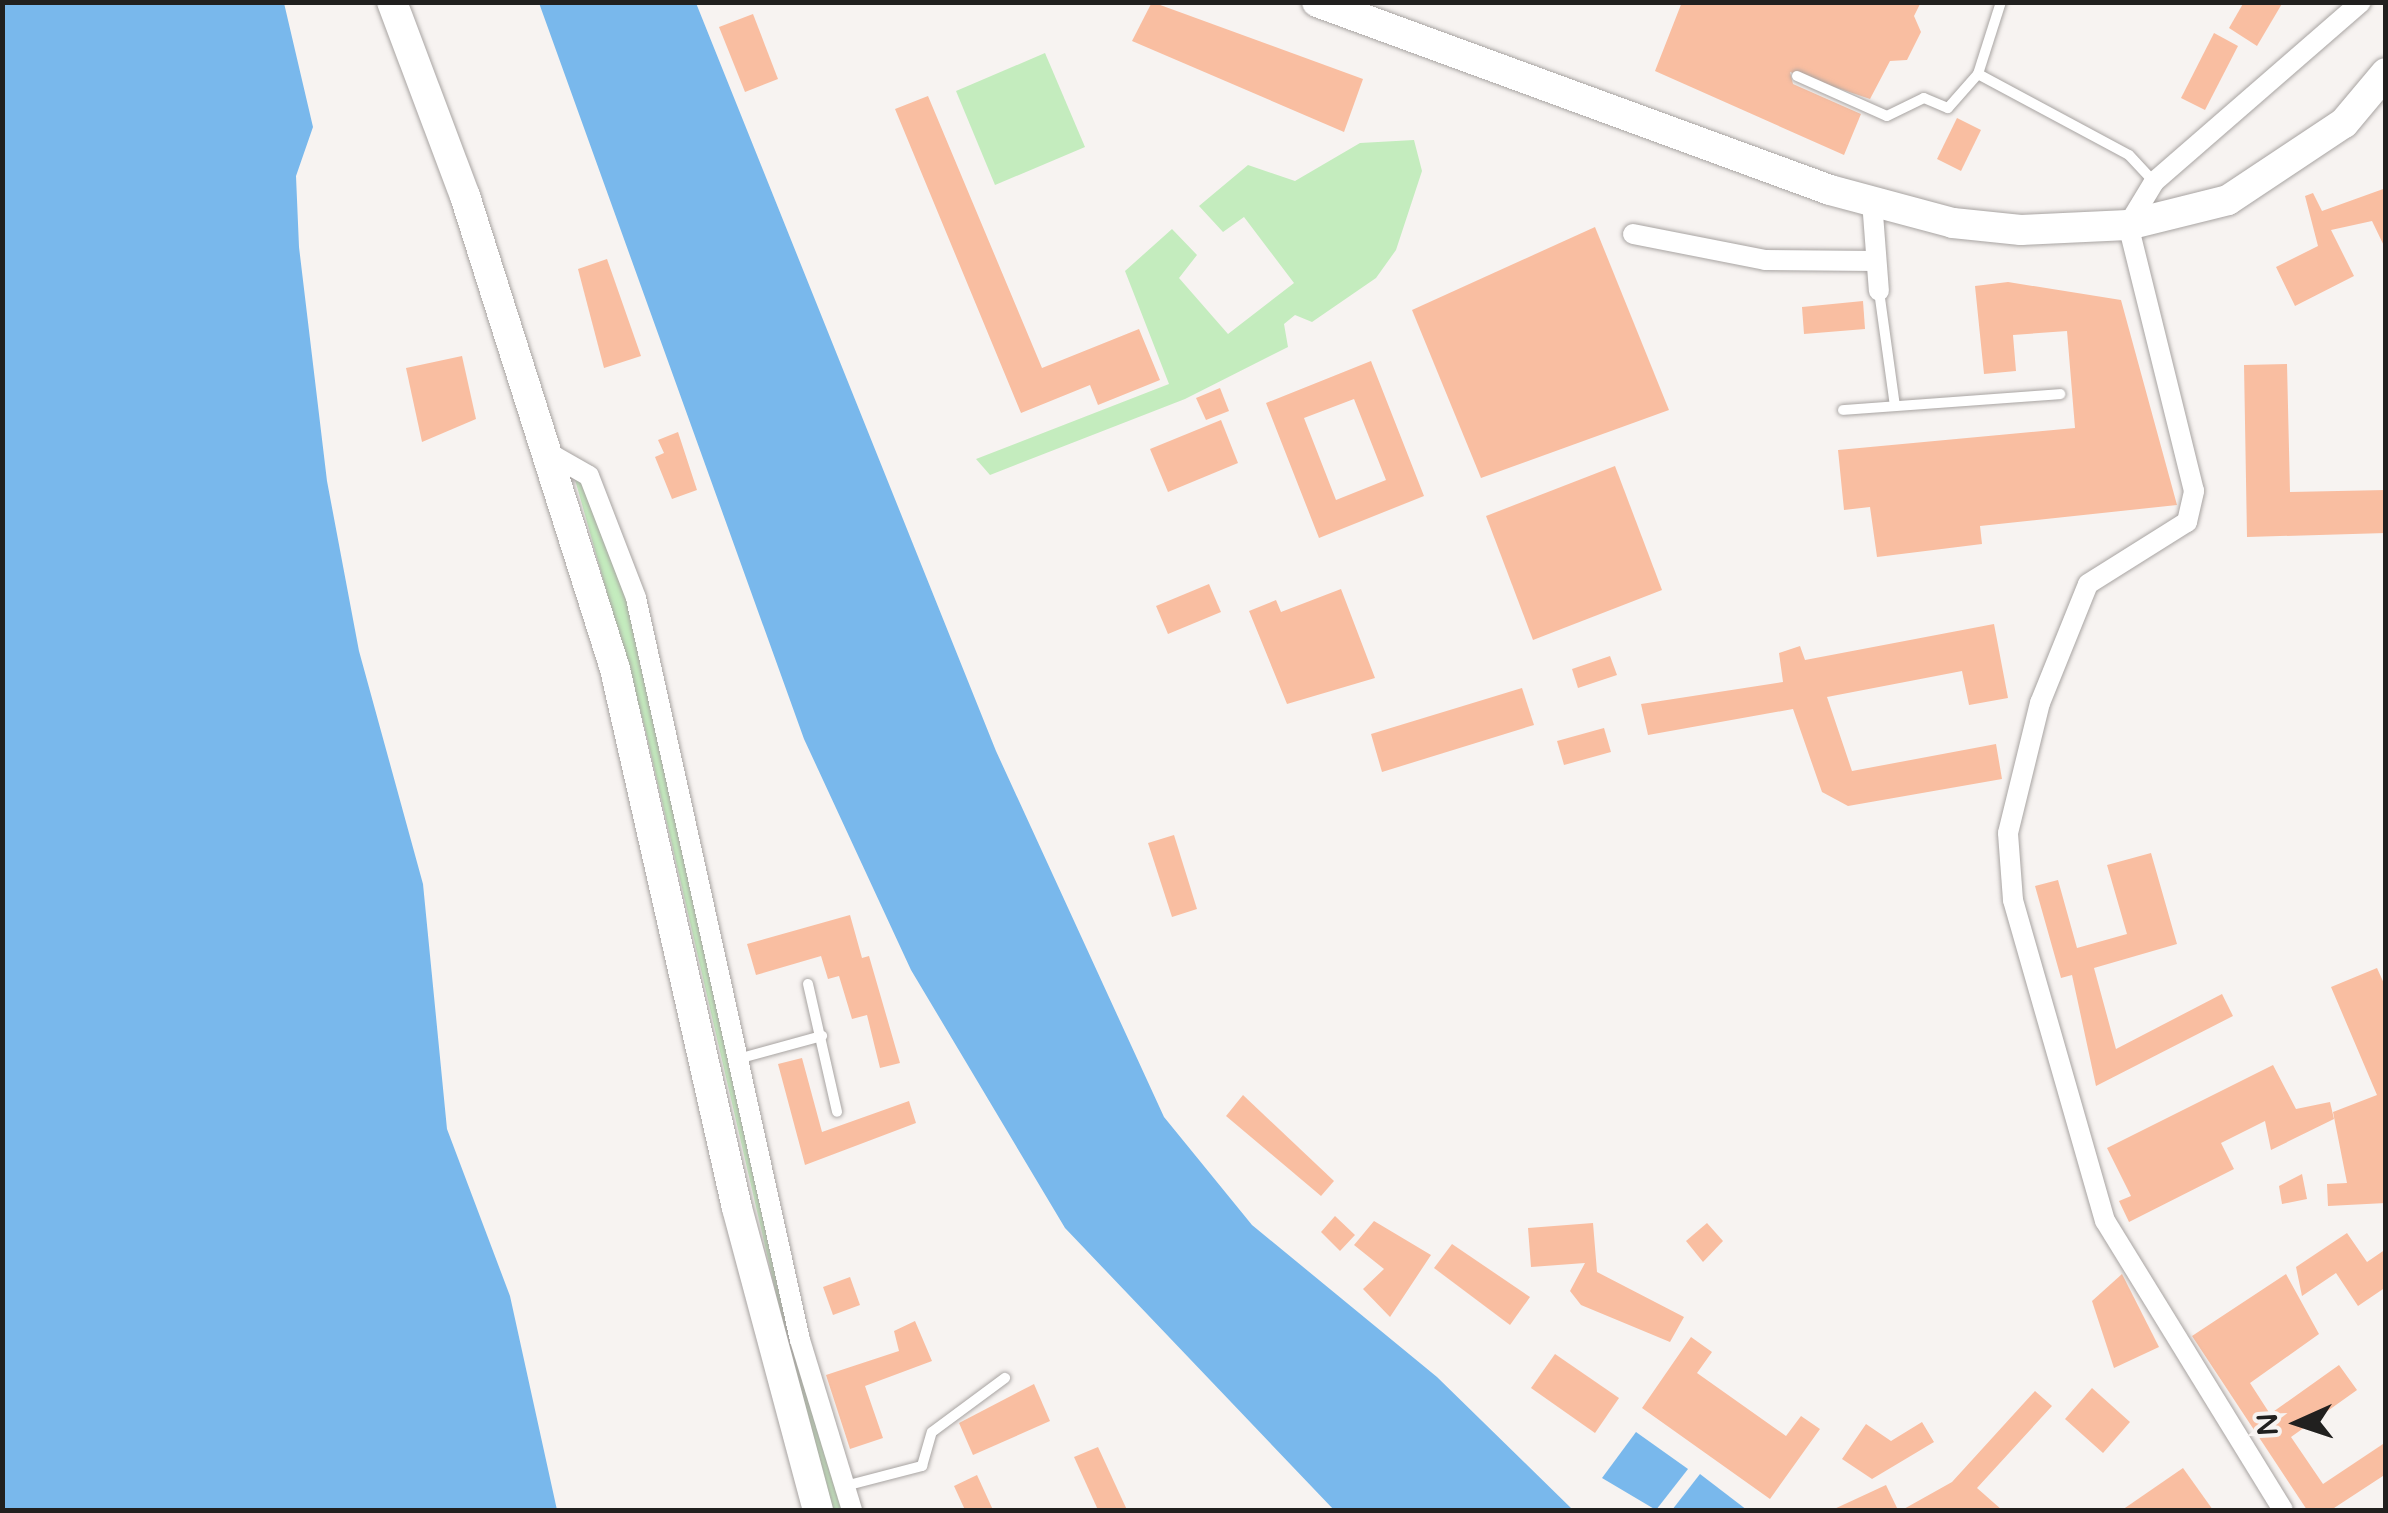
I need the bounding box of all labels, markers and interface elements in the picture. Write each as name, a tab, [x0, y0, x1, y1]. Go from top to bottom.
north arrow	[2248, 1373, 2348, 1473]
text: N	[2250, 1412, 2286, 1437]

